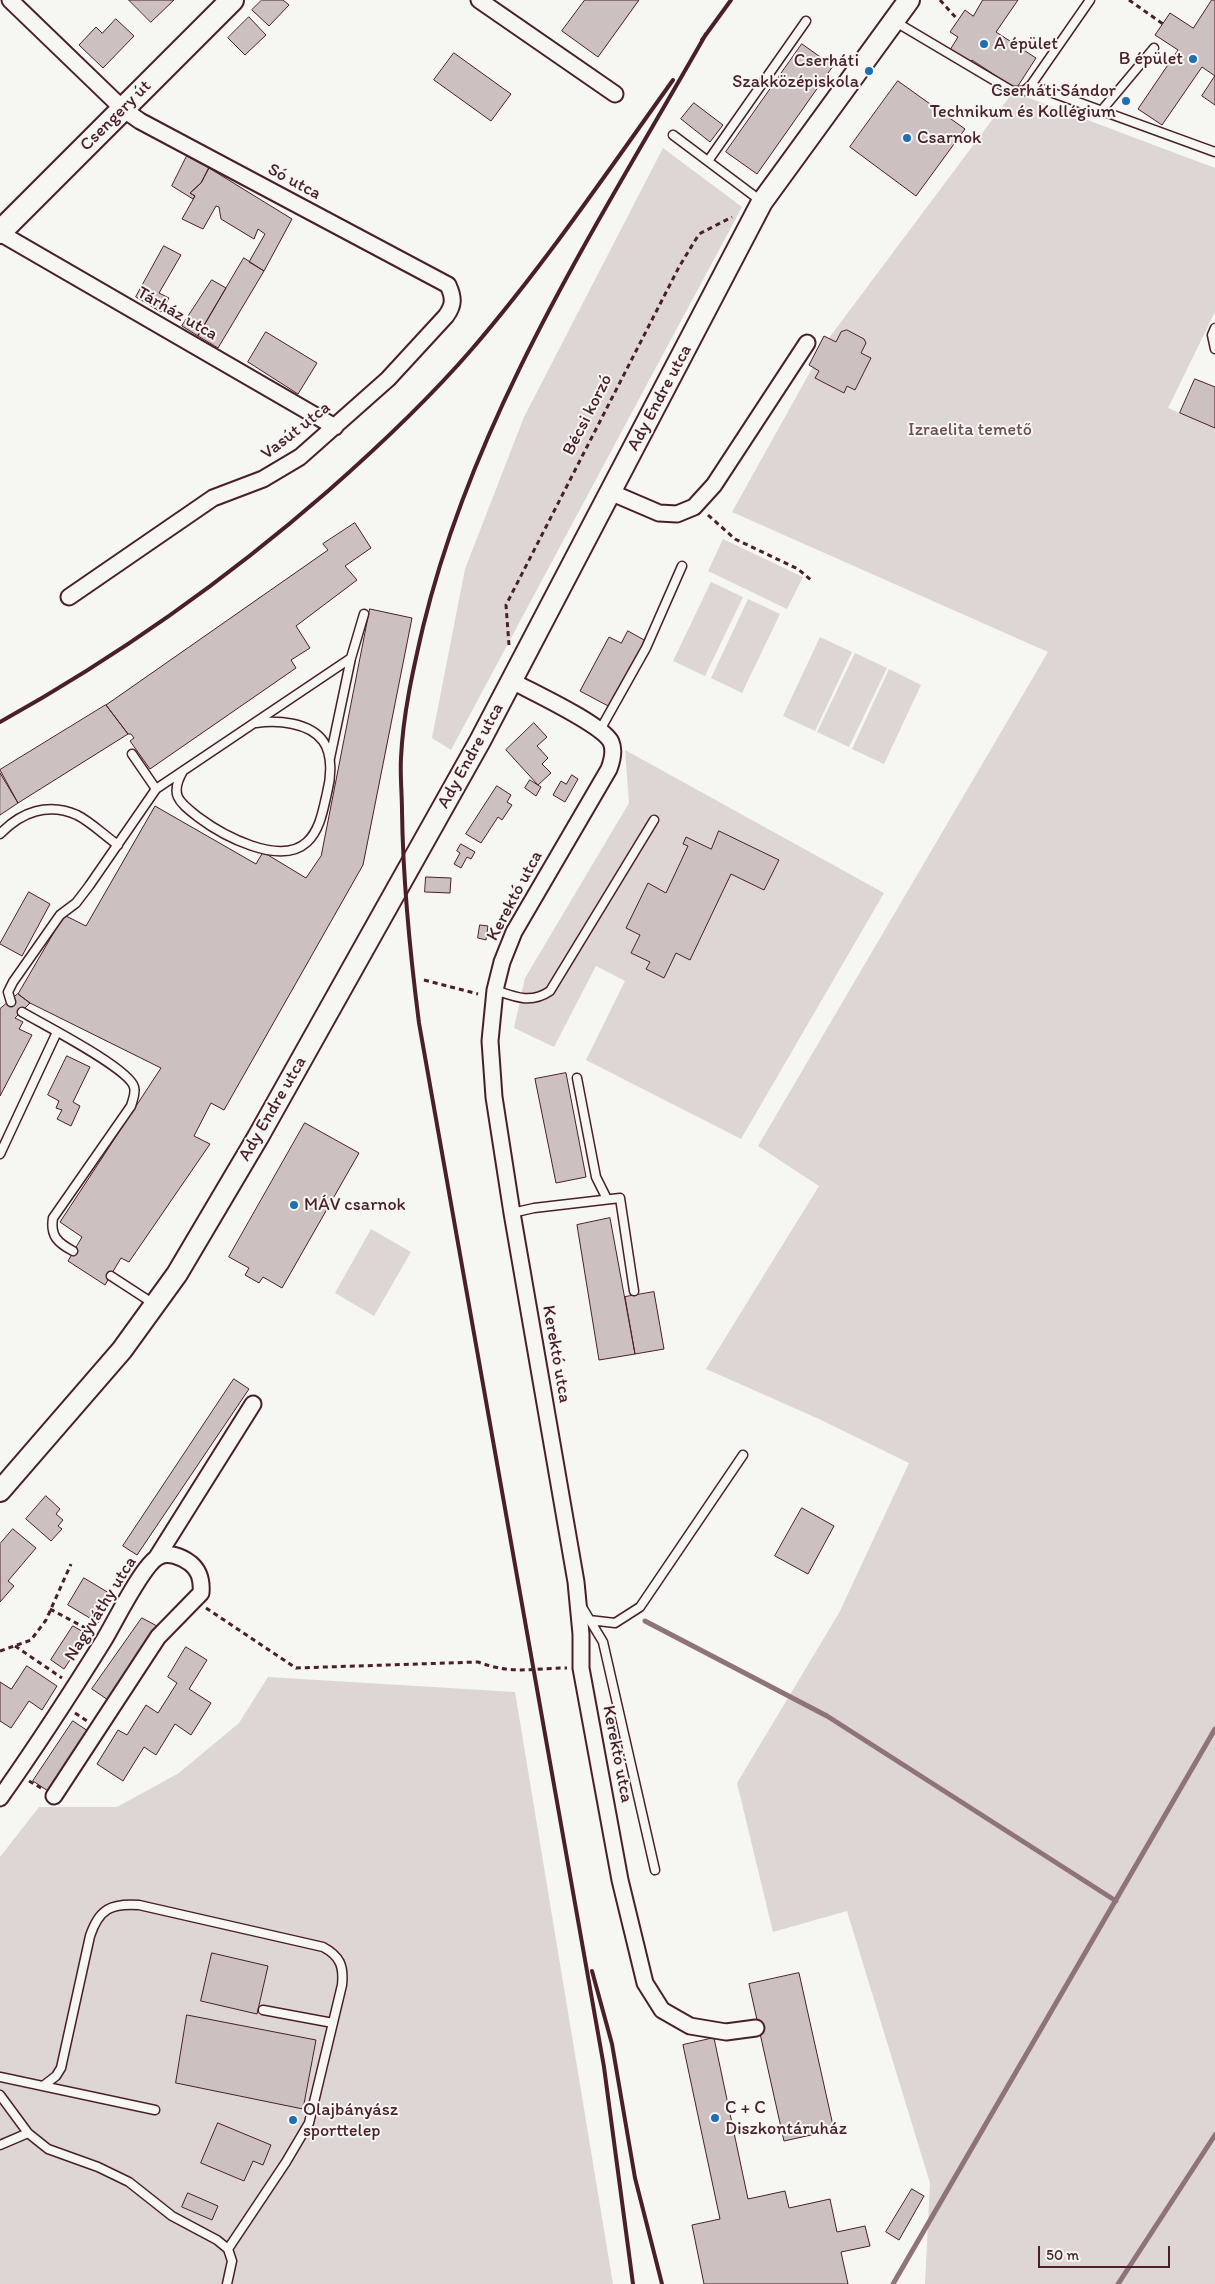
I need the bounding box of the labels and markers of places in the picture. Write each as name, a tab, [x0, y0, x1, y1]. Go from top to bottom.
place label: A épület	[994, 33, 1058, 55]
marker: A épület	[978, 38, 990, 50]
place label: B épület	[1119, 48, 1183, 70]
place label: Cserháti Szakközépiskola	[732, 50, 859, 92]
marker: B épület	[1187, 53, 1199, 65]
marker: Cserháti Szakközépiskola	[863, 65, 875, 77]
place label: Cserháti Sándor Technikum és Kollégium	[930, 80, 1116, 122]
marker: Cserháti Sándor Technikum és Kollégium	[1120, 95, 1132, 107]
place label: Csarnok	[917, 127, 981, 149]
marker: Csarnok	[901, 132, 913, 144]
place label: MÁV csarnok	[304, 1194, 406, 1216]
marker: MÁV csarnok	[288, 1199, 300, 1211]
place label: C + C Diszkontáruház	[725, 2097, 847, 2140]
place label: Olajbányász sporttelep	[303, 2099, 398, 2142]
marker: C + C Diszkontáruház	[709, 2112, 721, 2124]
marker: Olajbányász sporttelep	[287, 2114, 299, 2126]

